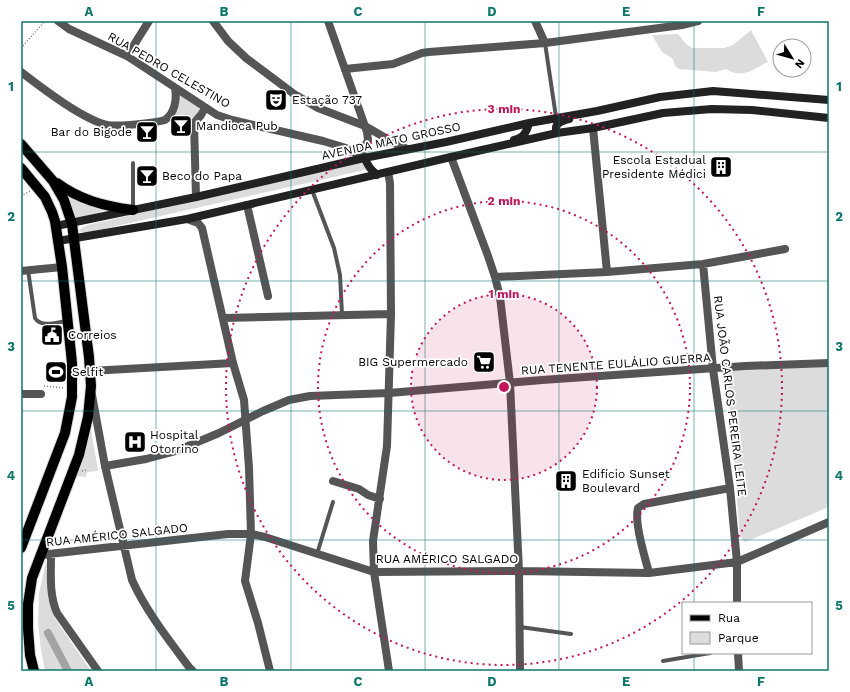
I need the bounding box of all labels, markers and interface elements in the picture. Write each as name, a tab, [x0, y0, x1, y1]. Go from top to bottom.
text: A	[85, 4, 94, 19]
text: B	[220, 4, 229, 19]
text: C	[354, 4, 363, 19]
text: D	[487, 4, 497, 19]
text: E	[622, 4, 630, 19]
text: F	[757, 4, 765, 19]
street label: RUA PEDRO CELESTINO	[105, 29, 233, 111]
north arrow	[772, 38, 812, 78]
text: N	[792, 57, 807, 71]
text: 1	[8, 79, 14, 94]
text: 1	[836, 79, 842, 94]
theatre icon: Estação 737	[263, 87, 289, 113]
place label: Estação 737	[292, 93, 362, 107]
text: 3 min	[488, 102, 520, 116]
bar icon: Mandioca Pub	[168, 113, 194, 139]
bar icon: Bar do Bigode	[134, 119, 160, 145]
place label: Mandioca Pub	[196, 119, 278, 133]
street label: AVENIDA MATO GROSSO	[320, 119, 462, 163]
place label: Bar do Bigode	[51, 125, 132, 139]
place label: Escola Estadual Presidente Médici	[602, 153, 706, 181]
building icon: Escola Estadual Presidente Médici	[708, 154, 734, 180]
bar icon: Beco do Papa	[134, 163, 160, 189]
place label: Beco do Papa	[162, 169, 242, 183]
text: 2 min	[488, 194, 520, 208]
text: 2	[7, 209, 15, 224]
text: 2	[835, 209, 843, 224]
text: 1 min	[489, 287, 519, 301]
street label: RUA JOÃO CARLOS PEREIRA LEITE	[711, 295, 749, 498]
public building icon: Correios	[39, 322, 65, 348]
place label: Correios	[68, 328, 117, 342]
text: 3	[7, 339, 15, 354]
text: 3	[835, 339, 843, 354]
supermarket icon: BIG Supermercado	[471, 349, 497, 375]
street label: RUA TENENTE EULÁLIO GUERRA	[521, 350, 712, 378]
place label: BIG Supermercado	[358, 355, 468, 369]
sports icon: Selfit	[43, 359, 69, 385]
place label: Selfit	[72, 365, 103, 379]
centre of rings	[497, 380, 511, 394]
place label: Hospital Otorrino	[150, 428, 199, 456]
hospital icon: Hospital Otorrino	[122, 429, 148, 455]
place label: Edifício Sunset Boulevard	[582, 467, 670, 495]
text: 4	[7, 468, 16, 483]
building icon: Edifício Sunset Boulevard	[553, 468, 579, 494]
text: 4	[835, 468, 844, 483]
street label: RUA AMÉRICO SALGADO	[45, 521, 189, 549]
street label: RUA AMÉRICO SALGADO	[376, 552, 518, 566]
text: 5	[7, 598, 15, 613]
text: 5	[835, 598, 843, 613]
legend	[682, 602, 812, 654]
text: Rua	[718, 611, 740, 625]
text: Parque	[718, 631, 759, 645]
text: A	[85, 674, 94, 689]
text: B	[220, 674, 229, 689]
text: C	[354, 674, 363, 689]
text: D	[487, 674, 497, 689]
text: E	[622, 674, 630, 689]
text: F	[757, 674, 765, 689]

